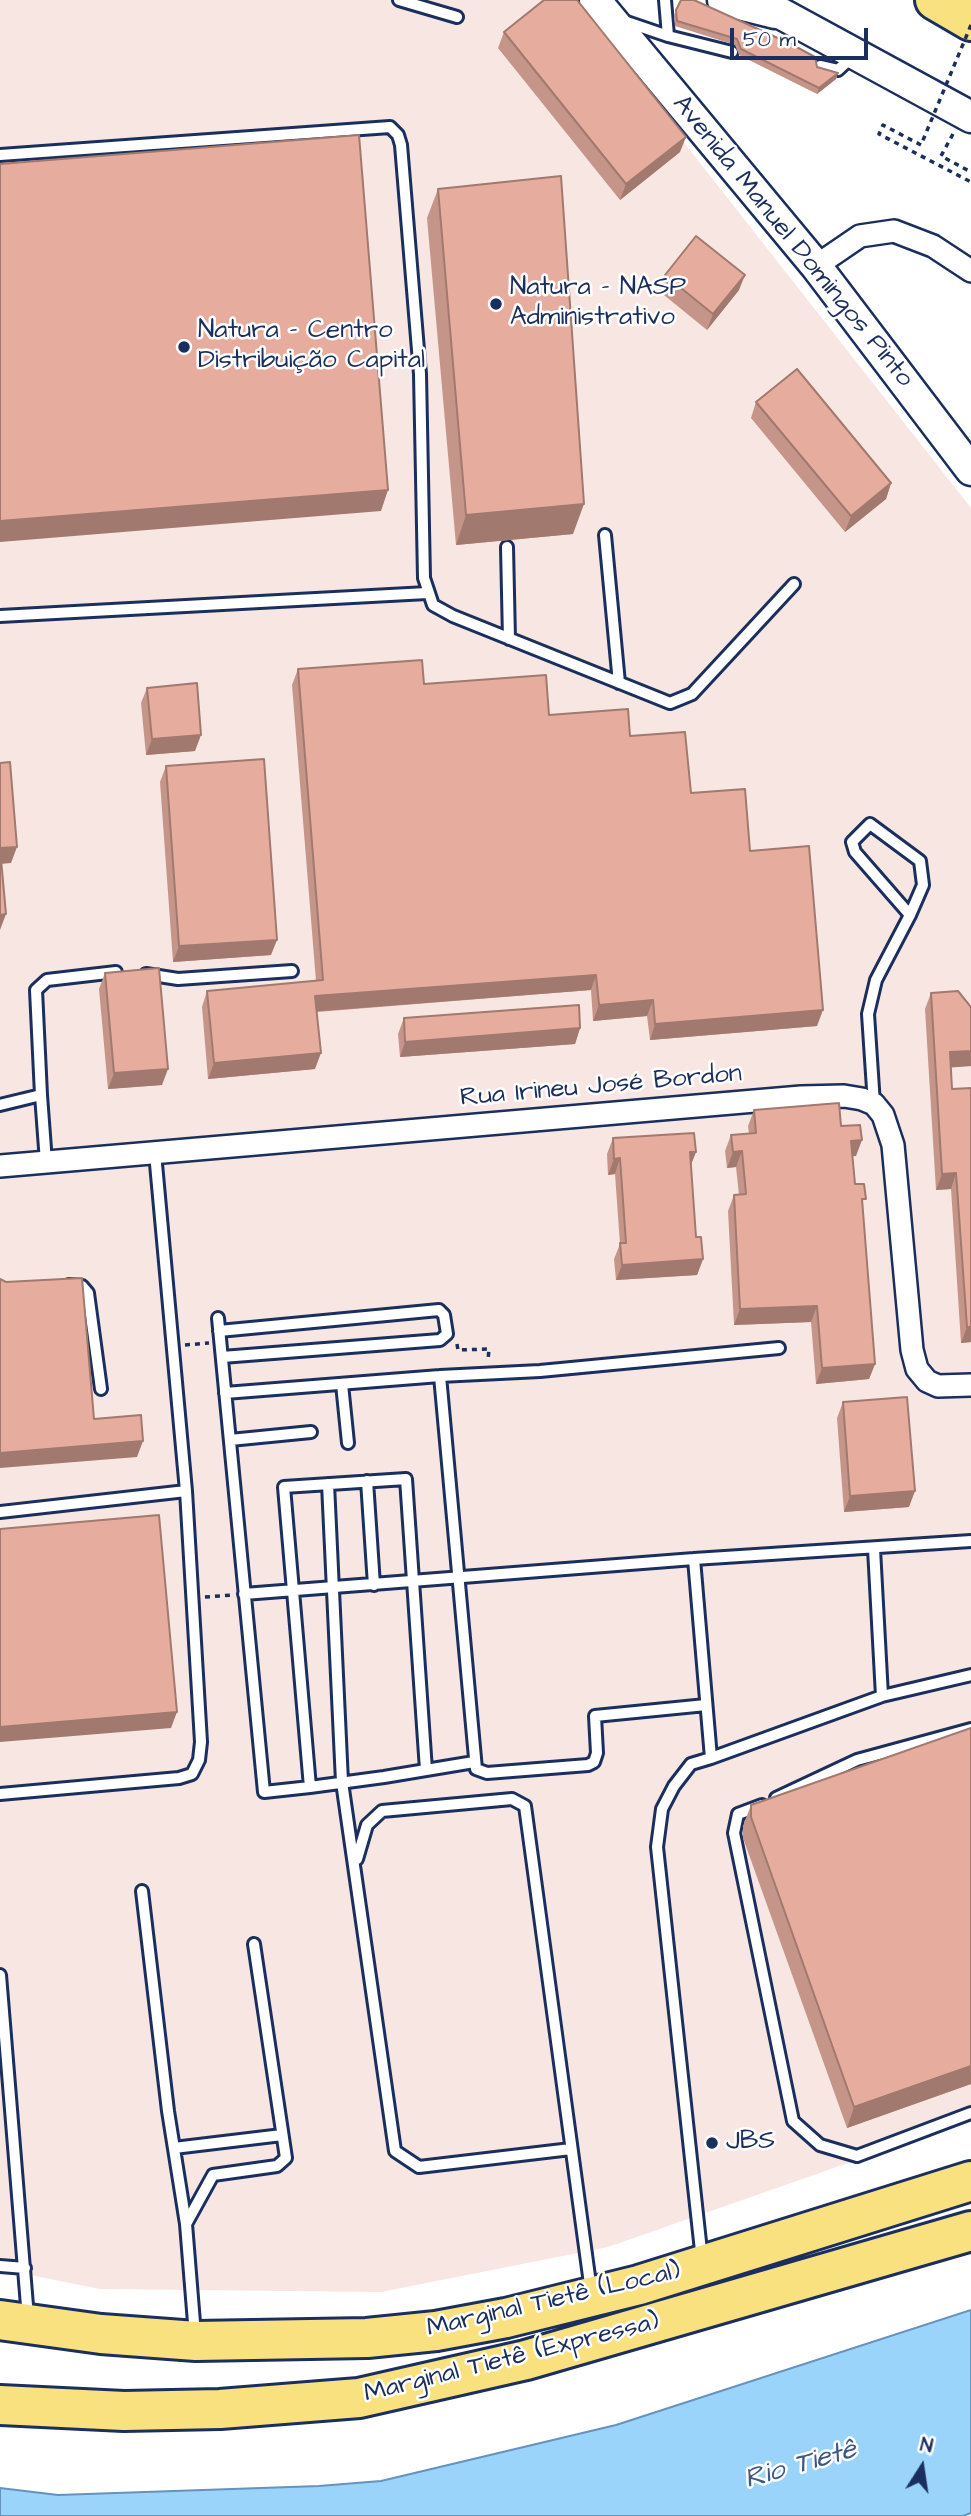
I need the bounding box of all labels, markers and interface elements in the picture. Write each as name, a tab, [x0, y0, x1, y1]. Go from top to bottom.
scale bar	[733, 14, 871, 58]
text: 50 m	[743, 25, 796, 54]
street label: Avenida Manuel Domingos Pinto	[665, 90, 919, 394]
place label: Natura - NASP Administrativo	[510, 273, 686, 334]
marker: Natura - NASP Administrativo	[488, 296, 504, 312]
place label: Natura - Centro Distribuição Capital	[198, 316, 425, 378]
marker: Natura - Centro Distribuição Capital	[176, 339, 192, 355]
street label: Rua Irineu José Bordon	[459, 1059, 743, 1115]
place label: JBS	[726, 2127, 775, 2159]
marker: JBS	[704, 2135, 720, 2151]
street label: Marginal Tietê (Local)	[424, 2257, 684, 2345]
street label: Marginal Tietê (Expressa)	[361, 2307, 663, 2411]
north arrow	[887, 2432, 957, 2502]
text: N	[918, 2432, 935, 2460]
water label: Rio Tietê	[741, 2434, 861, 2498]

